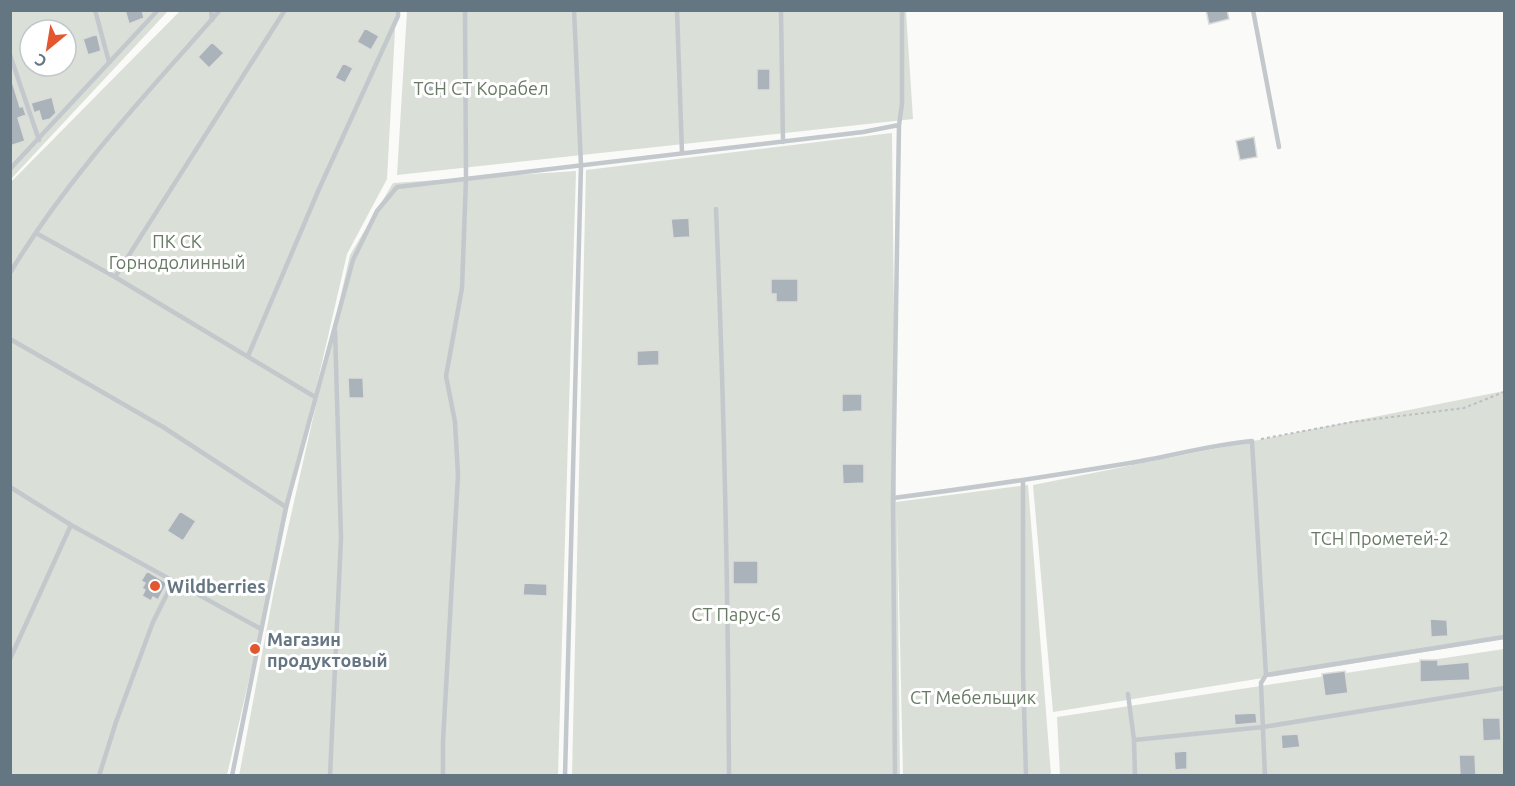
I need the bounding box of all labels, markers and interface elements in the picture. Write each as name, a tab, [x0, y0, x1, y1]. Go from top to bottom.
north arrow	[18, 18, 78, 78]
text: С	[32, 51, 49, 71]
park label: ТСН СТ Корабел	[414, 78, 548, 98]
park label: ПК СК Горнодолинный	[109, 231, 245, 272]
park label: ТСН Прометей-2	[1311, 528, 1449, 548]
place label: Wildberries	[167, 576, 266, 596]
marker: Wildberries	[148, 579, 162, 593]
park label: СТ Парус-6	[691, 604, 781, 624]
place label: Магазин продуктовый	[267, 629, 387, 670]
marker: Магазин продуктовый	[248, 642, 262, 656]
park label: СТ Мебельщик	[910, 687, 1036, 707]

